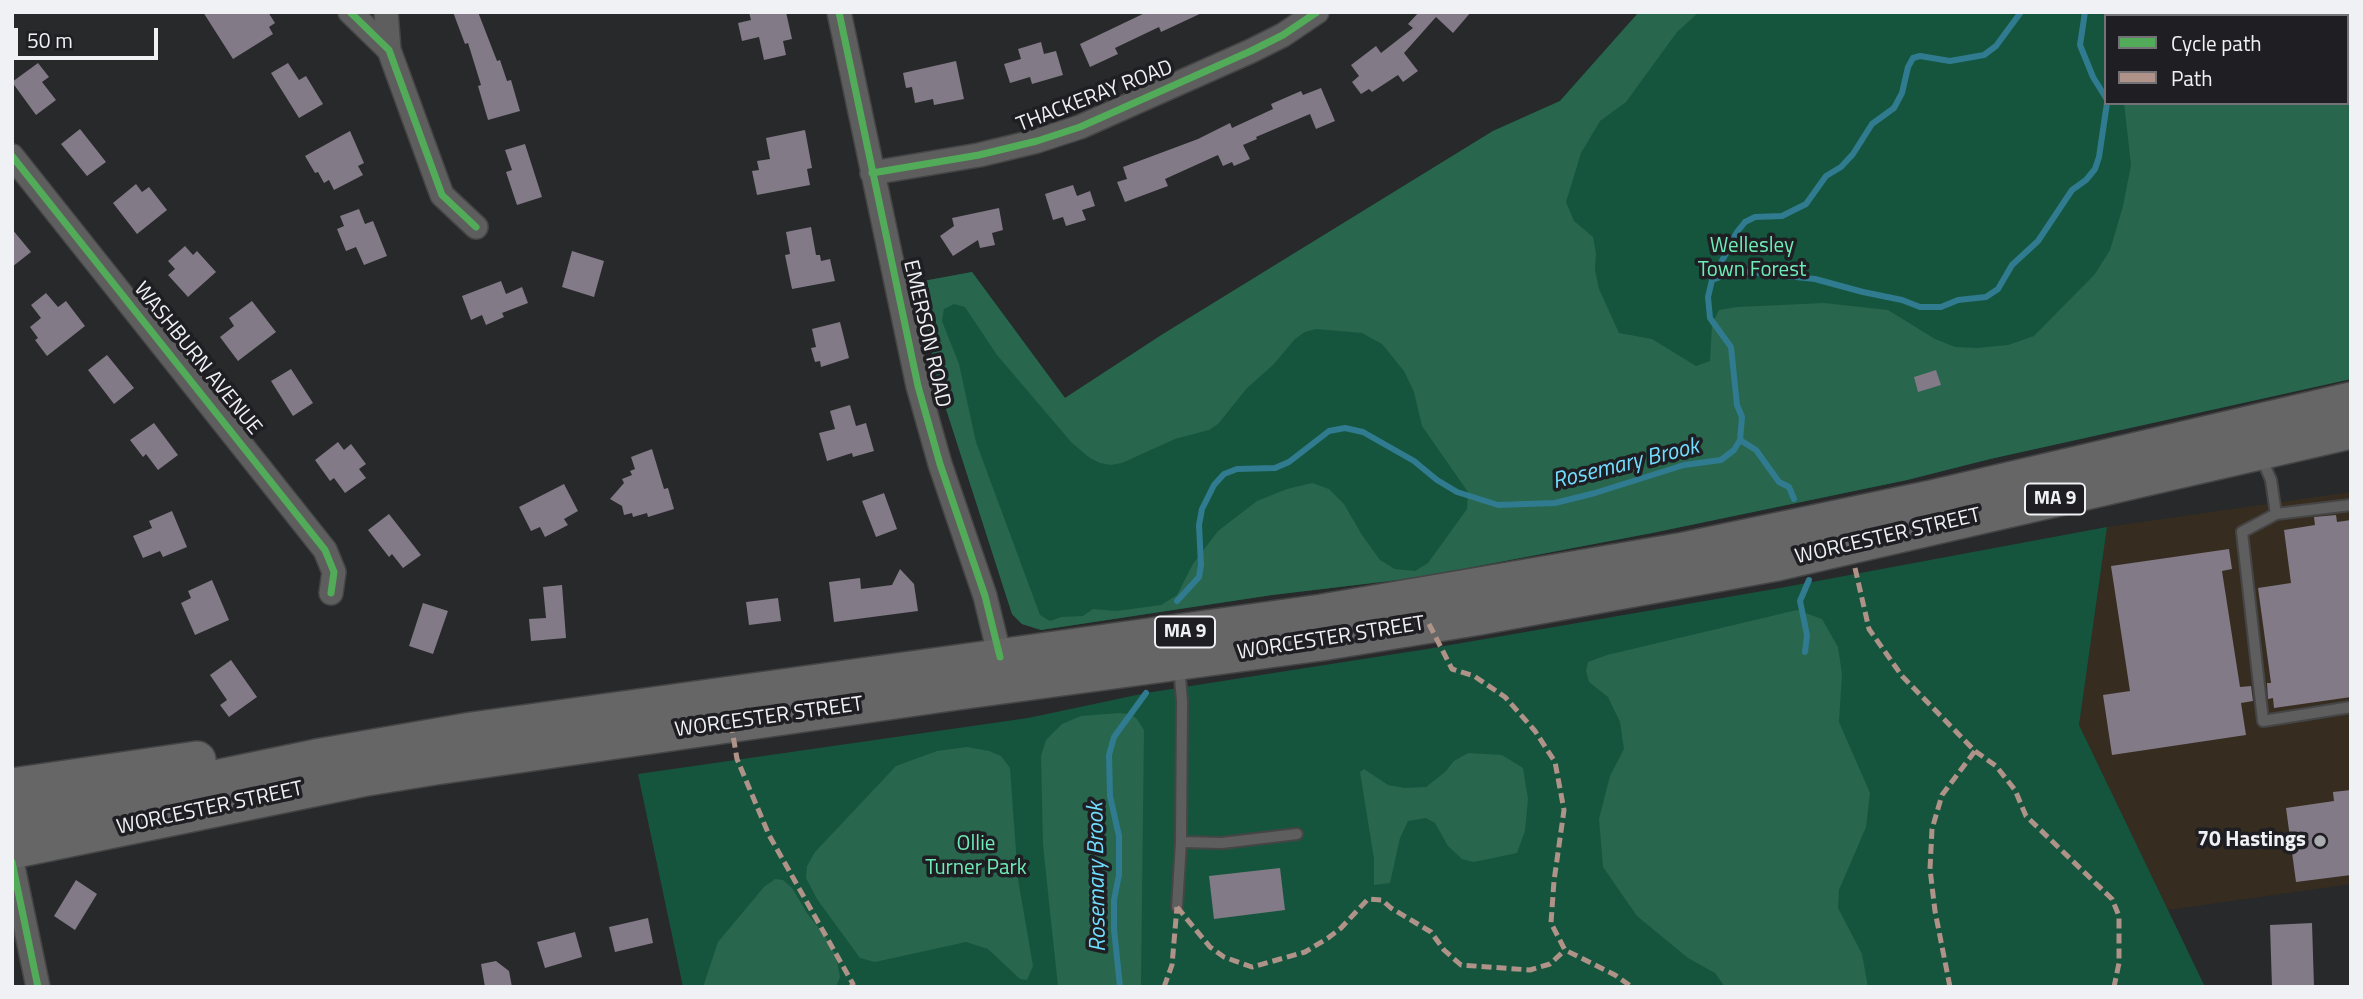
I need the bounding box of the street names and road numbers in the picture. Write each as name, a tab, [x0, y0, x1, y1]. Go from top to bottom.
street label: THACKERAY ROAD	[1013, 56, 1177, 138]
street label: EMERSON ROAD	[897, 258, 955, 410]
street label: WASHBURN AVENUE	[128, 277, 266, 441]
road number: MA 9	[2025, 484, 2085, 514]
street label: WORCESTER STREET	[1793, 503, 1983, 571]
street label: WORCESTER STREET	[1235, 612, 1427, 666]
road number: MA 9	[1155, 617, 1215, 648]
street label: WORCESTER STREET	[673, 692, 865, 744]
street label: WORCESTER STREET	[115, 777, 305, 841]

